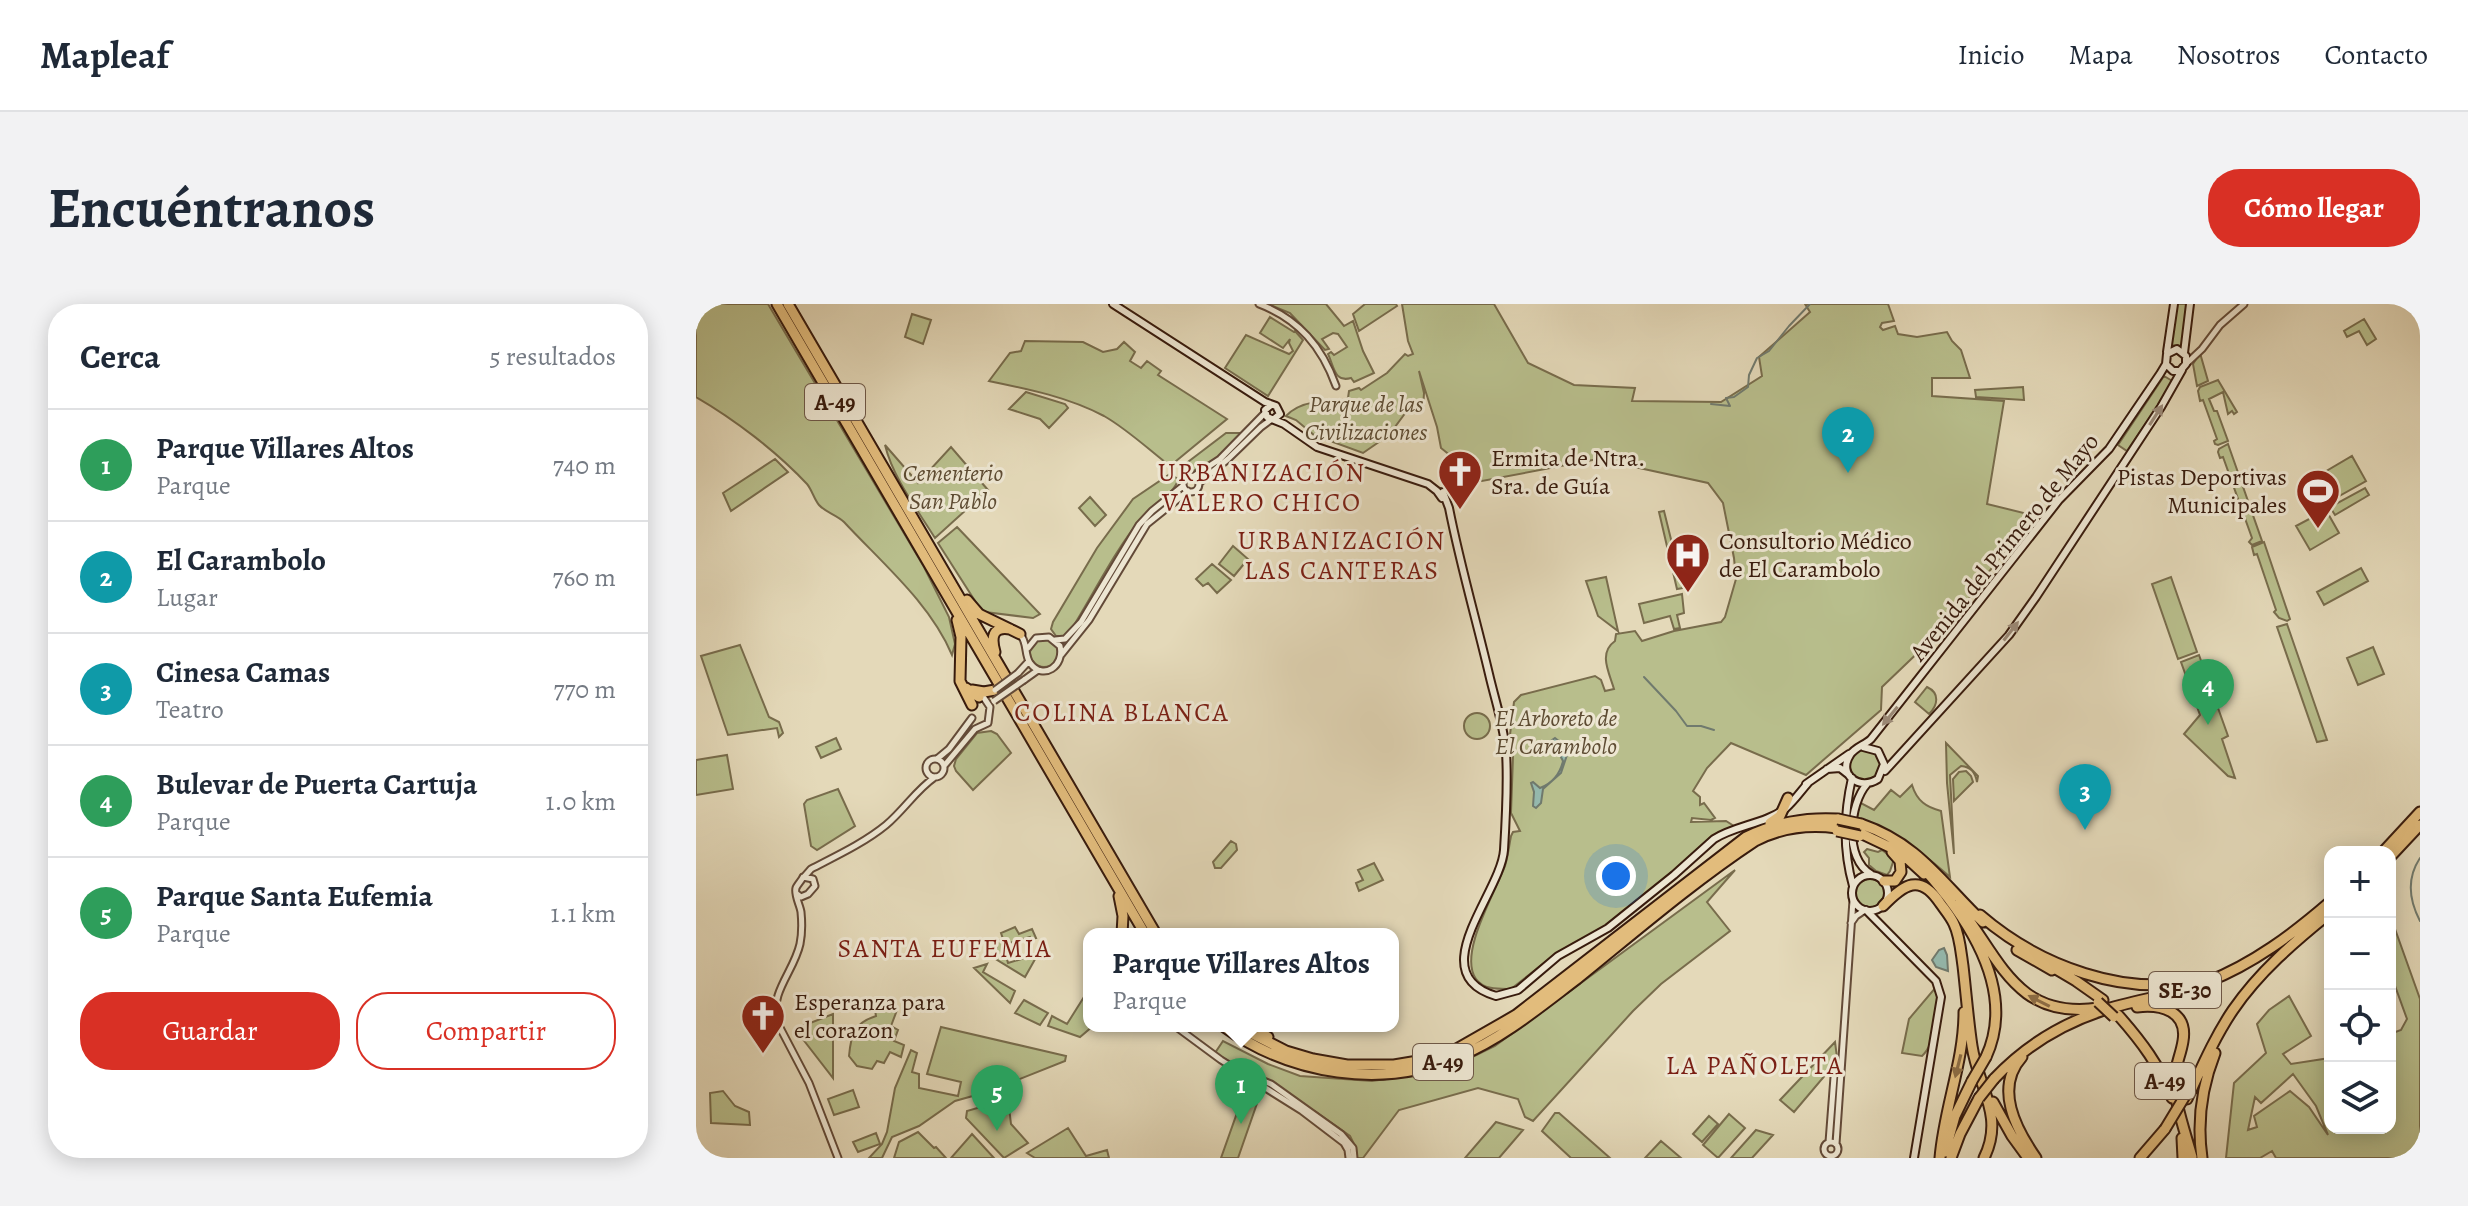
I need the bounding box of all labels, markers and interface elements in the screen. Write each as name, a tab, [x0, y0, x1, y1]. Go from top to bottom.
text: Mapleaf	[40, 29, 169, 81]
text: Inicio	[1958, 36, 2024, 74]
text: Mapa	[2068, 36, 2133, 74]
text: Nosotros	[2177, 36, 2280, 74]
text: Contacto	[2324, 36, 2428, 74]
button: Cómo llegar	[2208, 169, 2420, 247]
text: Encuéntranos	[48, 170, 375, 246]
text: Cerca	[80, 333, 161, 380]
text: 5 resultados	[489, 339, 616, 374]
road number: A-49	[805, 384, 865, 420]
park label: Parque de las Civilizaciones	[1305, 388, 1427, 448]
one-way arrow	[2148, 404, 2163, 426]
pin: 2	[1822, 407, 1874, 473]
street label: Avenida del Primero de Mayo	[1901, 426, 2106, 668]
text: Parque Villares Altos	[156, 428, 414, 468]
place label: Ermita de Ntra. Sra. de Guía	[1491, 442, 1645, 502]
text: 1	[101, 448, 111, 483]
text: 740 m	[553, 448, 616, 483]
church icon: Ermita de Ntra. Sra. de Guía	[1436, 448, 1484, 511]
district label: URBANIZACIÓN VALERO CHICO	[1158, 455, 1366, 520]
park label: Cementerio San Pablo	[903, 457, 1003, 517]
place label: Pistas Deportivas Municipales	[2117, 461, 2287, 521]
sports icon: Pistas Deportivas Municipales	[2294, 467, 2342, 530]
text: Parque	[156, 468, 231, 503]
district label: URBANIZACIÓN LAS CANTERAS	[1238, 523, 1446, 588]
place label: Consultorio Médico de El Carambolo	[1719, 525, 1912, 585]
hospital icon: Consultorio Médico de El Carambolo	[1664, 531, 1712, 594]
text: El Carambolo	[156, 540, 326, 580]
text: 2	[100, 560, 112, 595]
text: 760 m	[552, 560, 616, 595]
text: Lugar	[156, 580, 218, 615]
one-way arrow	[2003, 621, 2019, 641]
text: Cinesa Camas	[156, 652, 330, 692]
pin: 4	[2182, 659, 2234, 725]
text: 3	[100, 672, 112, 707]
text: 770 m	[554, 672, 616, 707]
text: Teatro	[156, 692, 224, 727]
district label: COLINA BLANCA	[1014, 695, 1230, 730]
park label: El Arboreto de El Carambolo	[1495, 702, 1618, 762]
one-way arrow	[1882, 706, 1898, 726]
text: Bulevar de Puerta Cartuja	[156, 764, 478, 804]
pin: 3	[2059, 764, 2111, 830]
text: 4	[100, 784, 112, 819]
text: 1.0 km	[546, 784, 616, 819]
text: Parque	[156, 804, 231, 839]
map controls	[2324, 846, 2396, 1134]
button: +	[2324, 846, 2396, 918]
your location	[1596, 856, 1636, 896]
text: Parque Santa Eufemia	[156, 876, 433, 916]
text: 5	[100, 896, 112, 931]
text: 1.1 km	[551, 896, 616, 931]
text: Parque	[156, 916, 231, 951]
button: −	[2324, 918, 2396, 990]
popup	[1083, 928, 1399, 1032]
district label: SANTA EUFEMIA	[837, 931, 1053, 966]
text: Parque Villares Altos	[1112, 943, 1370, 983]
road number: SE-30	[2149, 972, 2221, 1008]
text: Parque	[1112, 983, 1187, 1018]
place label: Esperanza para el corazon	[794, 986, 946, 1046]
button: locate	[2324, 990, 2396, 1062]
button: Guardar	[80, 992, 340, 1070]
button: Compartir	[356, 992, 616, 1070]
church icon: Esperanza para el corazon	[739, 992, 787, 1055]
one-way arrow	[2027, 994, 2050, 1007]
road number: A-49	[1413, 1044, 1473, 1080]
district label: LA PAÑOLETA	[1666, 1048, 1844, 1083]
one-way arrow	[1951, 1054, 1963, 1079]
pin: 1	[1215, 1058, 1267, 1124]
button: layers	[2324, 1062, 2396, 1134]
road number: A-49	[2135, 1063, 2195, 1099]
pin: 5	[971, 1065, 1023, 1131]

